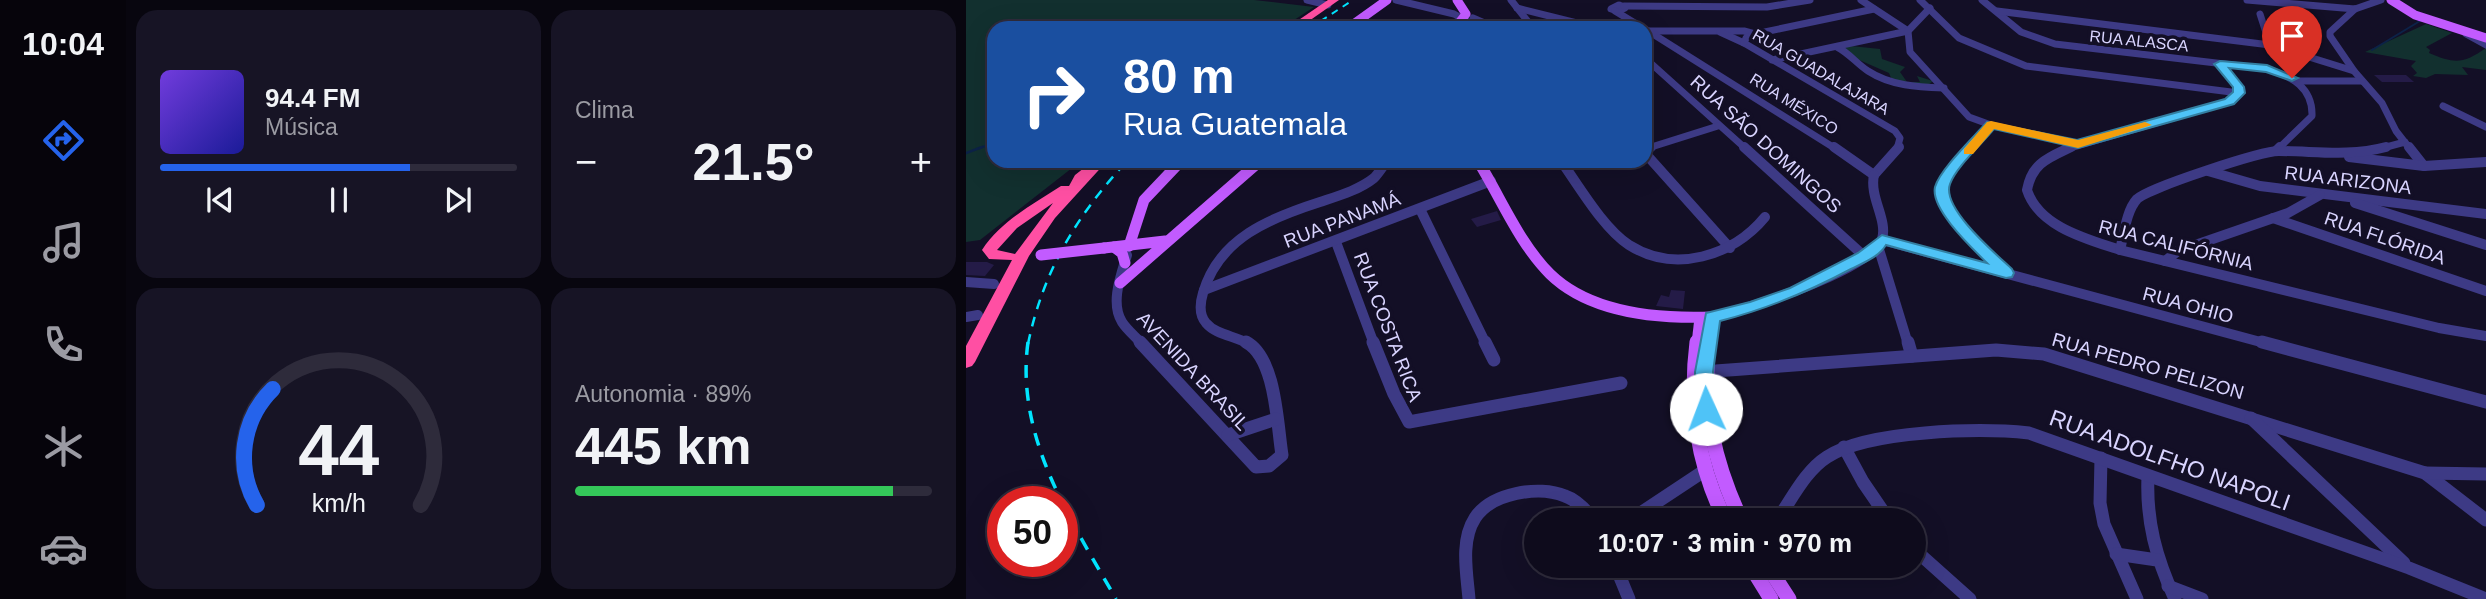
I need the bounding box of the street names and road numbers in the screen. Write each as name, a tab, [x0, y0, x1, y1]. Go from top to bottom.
street label: RUA GUADALAJARA	[1750, 26, 1893, 118]
street label: RUA ALASCA	[2089, 27, 2190, 55]
street label: RUA MÉXICO	[1747, 69, 1842, 138]
street label: RUA SÃO DOMINGOS	[1686, 71, 1846, 217]
street label: RUA ARIZONA	[2283, 162, 2413, 198]
street label: RUA PANAMÁ	[1281, 188, 1404, 252]
street label: RUA FLÓRIDA	[2322, 207, 2449, 269]
street label: RUA CALIFÓRNIA	[2097, 216, 2256, 274]
street label: RUA COSTA RICA	[1350, 249, 1426, 405]
street label: RUA OHIO	[2140, 283, 2236, 327]
street label: AVENIDA BRASIL	[1133, 308, 1253, 434]
street label: RUA PEDRO PELIZON	[2050, 329, 2246, 403]
street label: RUA ADOLFHO NAPOLI	[2046, 404, 2294, 516]

